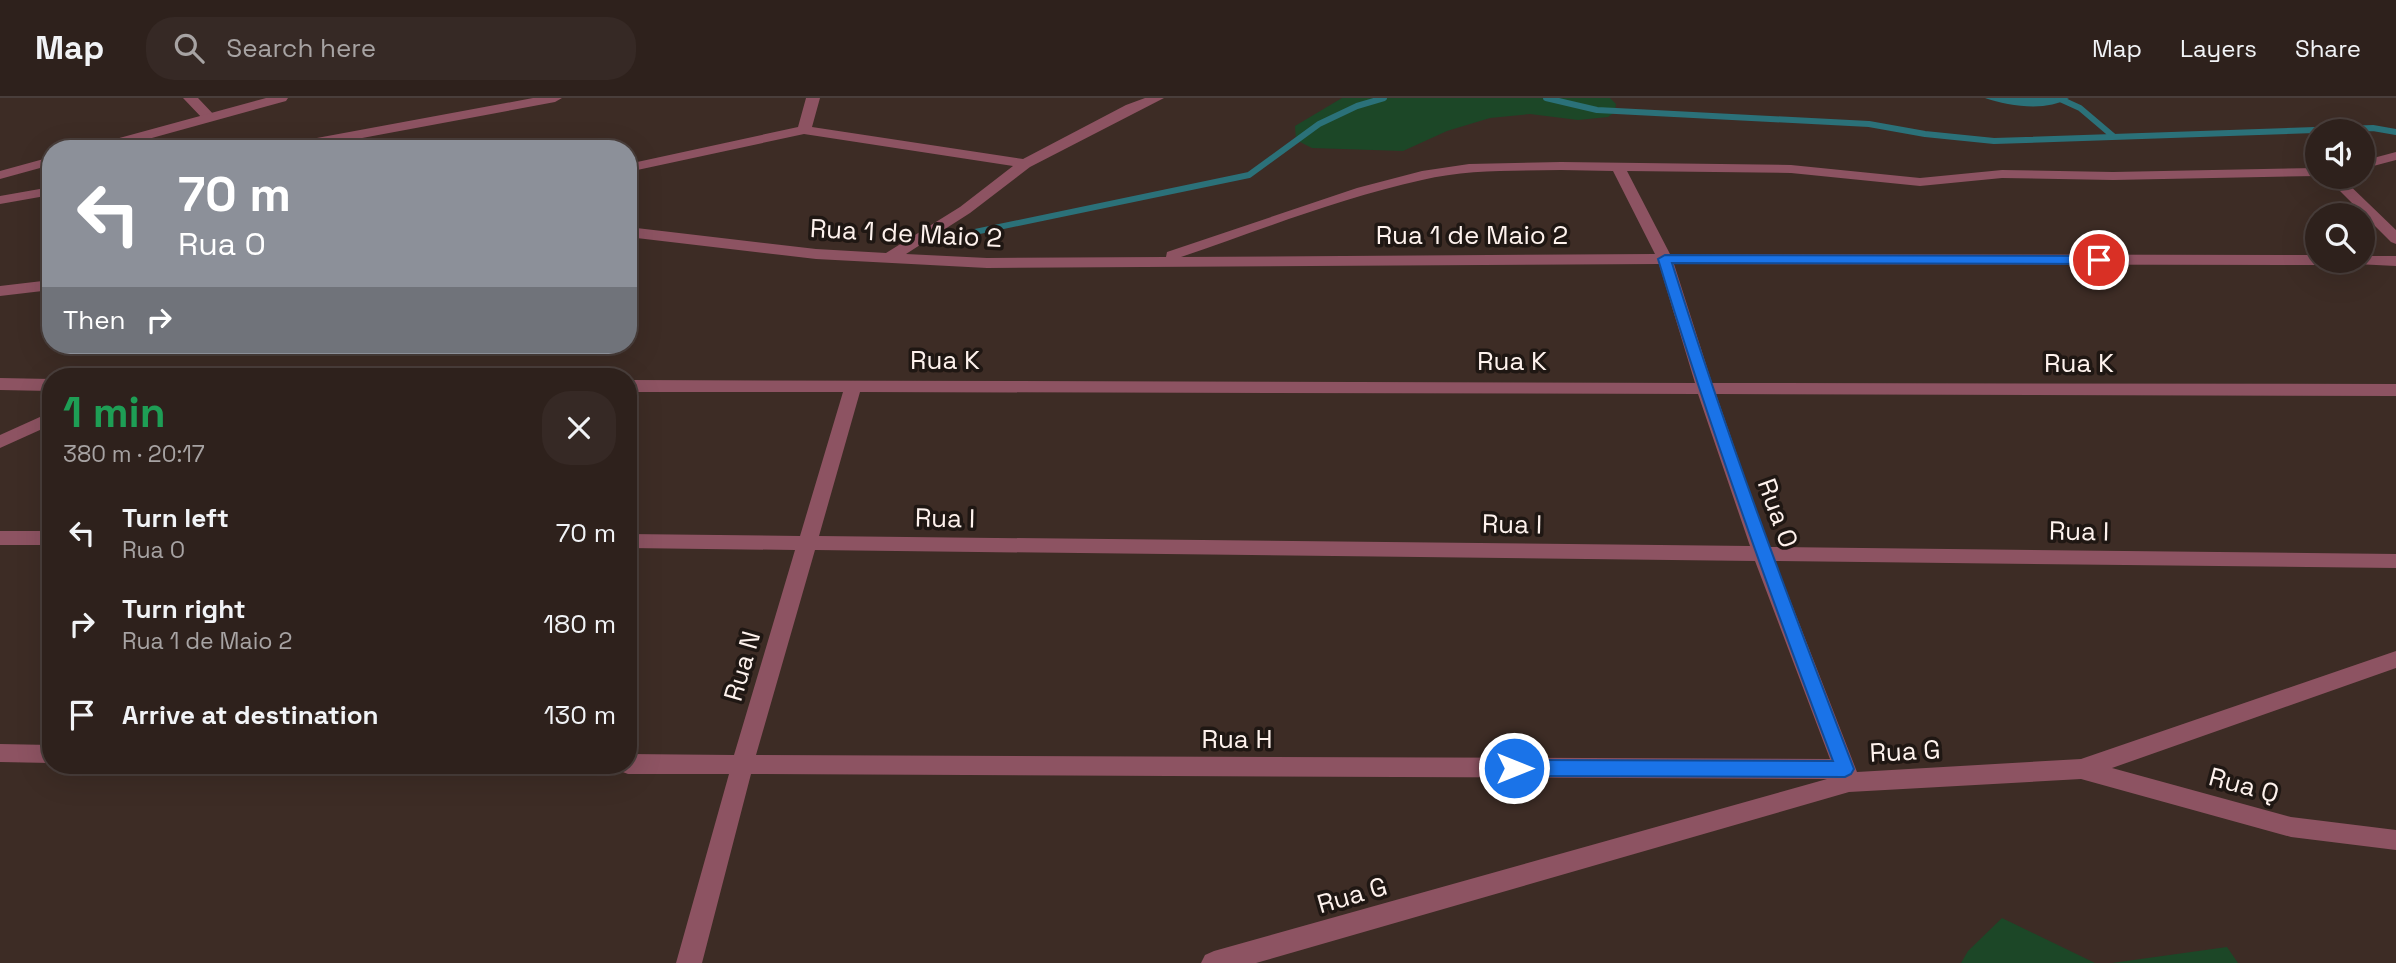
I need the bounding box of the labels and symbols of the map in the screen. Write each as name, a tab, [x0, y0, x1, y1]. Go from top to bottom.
street label: Rua 1 de Maio 2	[809, 211, 1003, 255]
street label: Rua 1 de Maio 2	[1376, 218, 1568, 252]
pin	[2069, 230, 2129, 290]
street label: Rua K	[910, 343, 980, 377]
street label: Rua K	[1477, 344, 1547, 378]
street label: Rua K	[2044, 346, 2114, 380]
street label: Rua O	[1750, 474, 1806, 552]
street label: Rua I	[915, 500, 975, 536]
street label: Rua I	[1482, 506, 1542, 542]
street label: Rua I	[2049, 513, 2109, 549]
street label: Rua N	[716, 627, 768, 705]
street label: Rua H	[1201, 722, 1273, 756]
position arrow	[1477, 731, 1551, 805]
street label: Rua G	[1869, 732, 1941, 770]
street label: Rua Q	[2205, 759, 2283, 811]
street label: Rua G	[1313, 869, 1391, 921]

